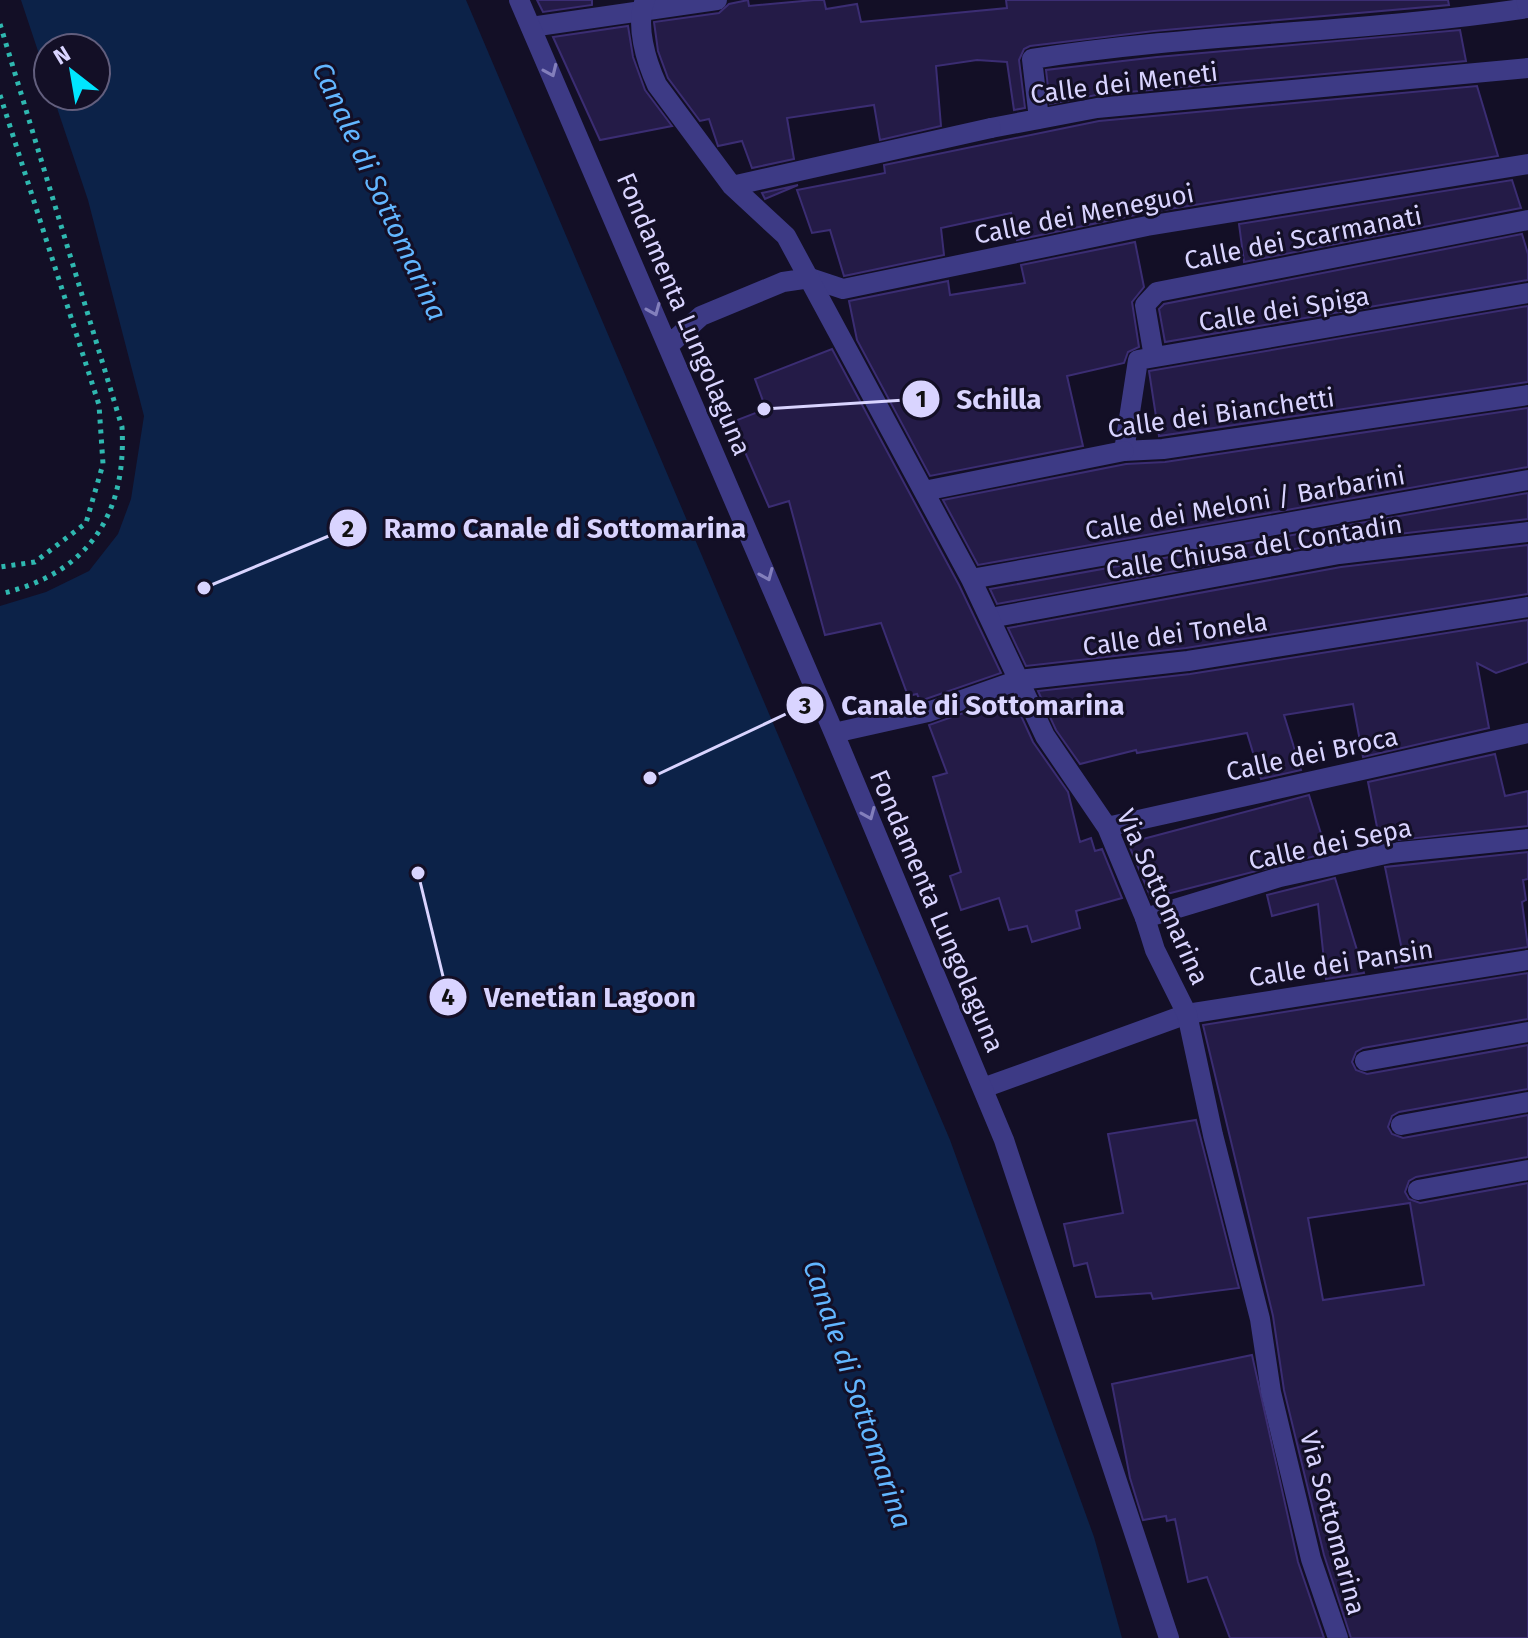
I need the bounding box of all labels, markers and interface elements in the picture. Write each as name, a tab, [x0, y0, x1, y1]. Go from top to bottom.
north arrow	[32, 32, 112, 112]
text: N	[49, 40, 75, 71]
water label: Canale di Sottomarina	[305, 57, 454, 326]
street label: Calle dei Meneti	[1028, 57, 1220, 110]
one-way arrow	[541, 63, 557, 78]
street label: Fondamenta Lungolaguna	[610, 168, 757, 460]
street label: Calle dei Meneguoi	[972, 178, 1197, 251]
street label: Calle dei Scarmanati	[1182, 200, 1425, 277]
street label: Calle dei Spiga	[1197, 281, 1372, 338]
one-way arrow	[644, 302, 660, 316]
callout: Schilla	[901, 373, 1058, 425]
street label: Calle dei Bianchetti	[1106, 382, 1336, 445]
text: Schilla	[956, 383, 1042, 416]
text: 1	[915, 385, 927, 413]
street label: Calle dei Meloni / Barbarini	[1083, 460, 1408, 547]
callout: Ramo Canale di Sottomarina	[328, 502, 762, 554]
street label: Calle Chiusa del Contadin	[1104, 509, 1404, 586]
text: Ramo Canale di Sottomarina	[384, 512, 746, 545]
text: 2	[342, 515, 354, 543]
one-way arrow	[757, 567, 774, 581]
street label: Calle dei Tonela	[1081, 606, 1270, 663]
callout: Canale di Sottomarina	[785, 679, 1141, 731]
text: Canale di Sottomarina	[841, 689, 1125, 722]
text: 3	[798, 692, 811, 720]
street label: Calle dei Broca	[1223, 721, 1401, 788]
street label: Fondamenta Lungolaguna	[863, 765, 1010, 1057]
street label: Via Sottomarina	[1110, 805, 1215, 990]
one-way arrow	[859, 806, 875, 820]
street label: Calle dei Sepa	[1246, 812, 1414, 877]
street label: Calle dei Pansin	[1247, 934, 1435, 993]
callout: Venetian Lagoon	[428, 971, 712, 1023]
text: Venetian Lagoon	[483, 981, 696, 1014]
text: 4	[441, 983, 455, 1011]
water label: Canale di Sottomarina	[796, 1256, 919, 1533]
street label: Via Sottomarina	[1293, 1428, 1372, 1618]

